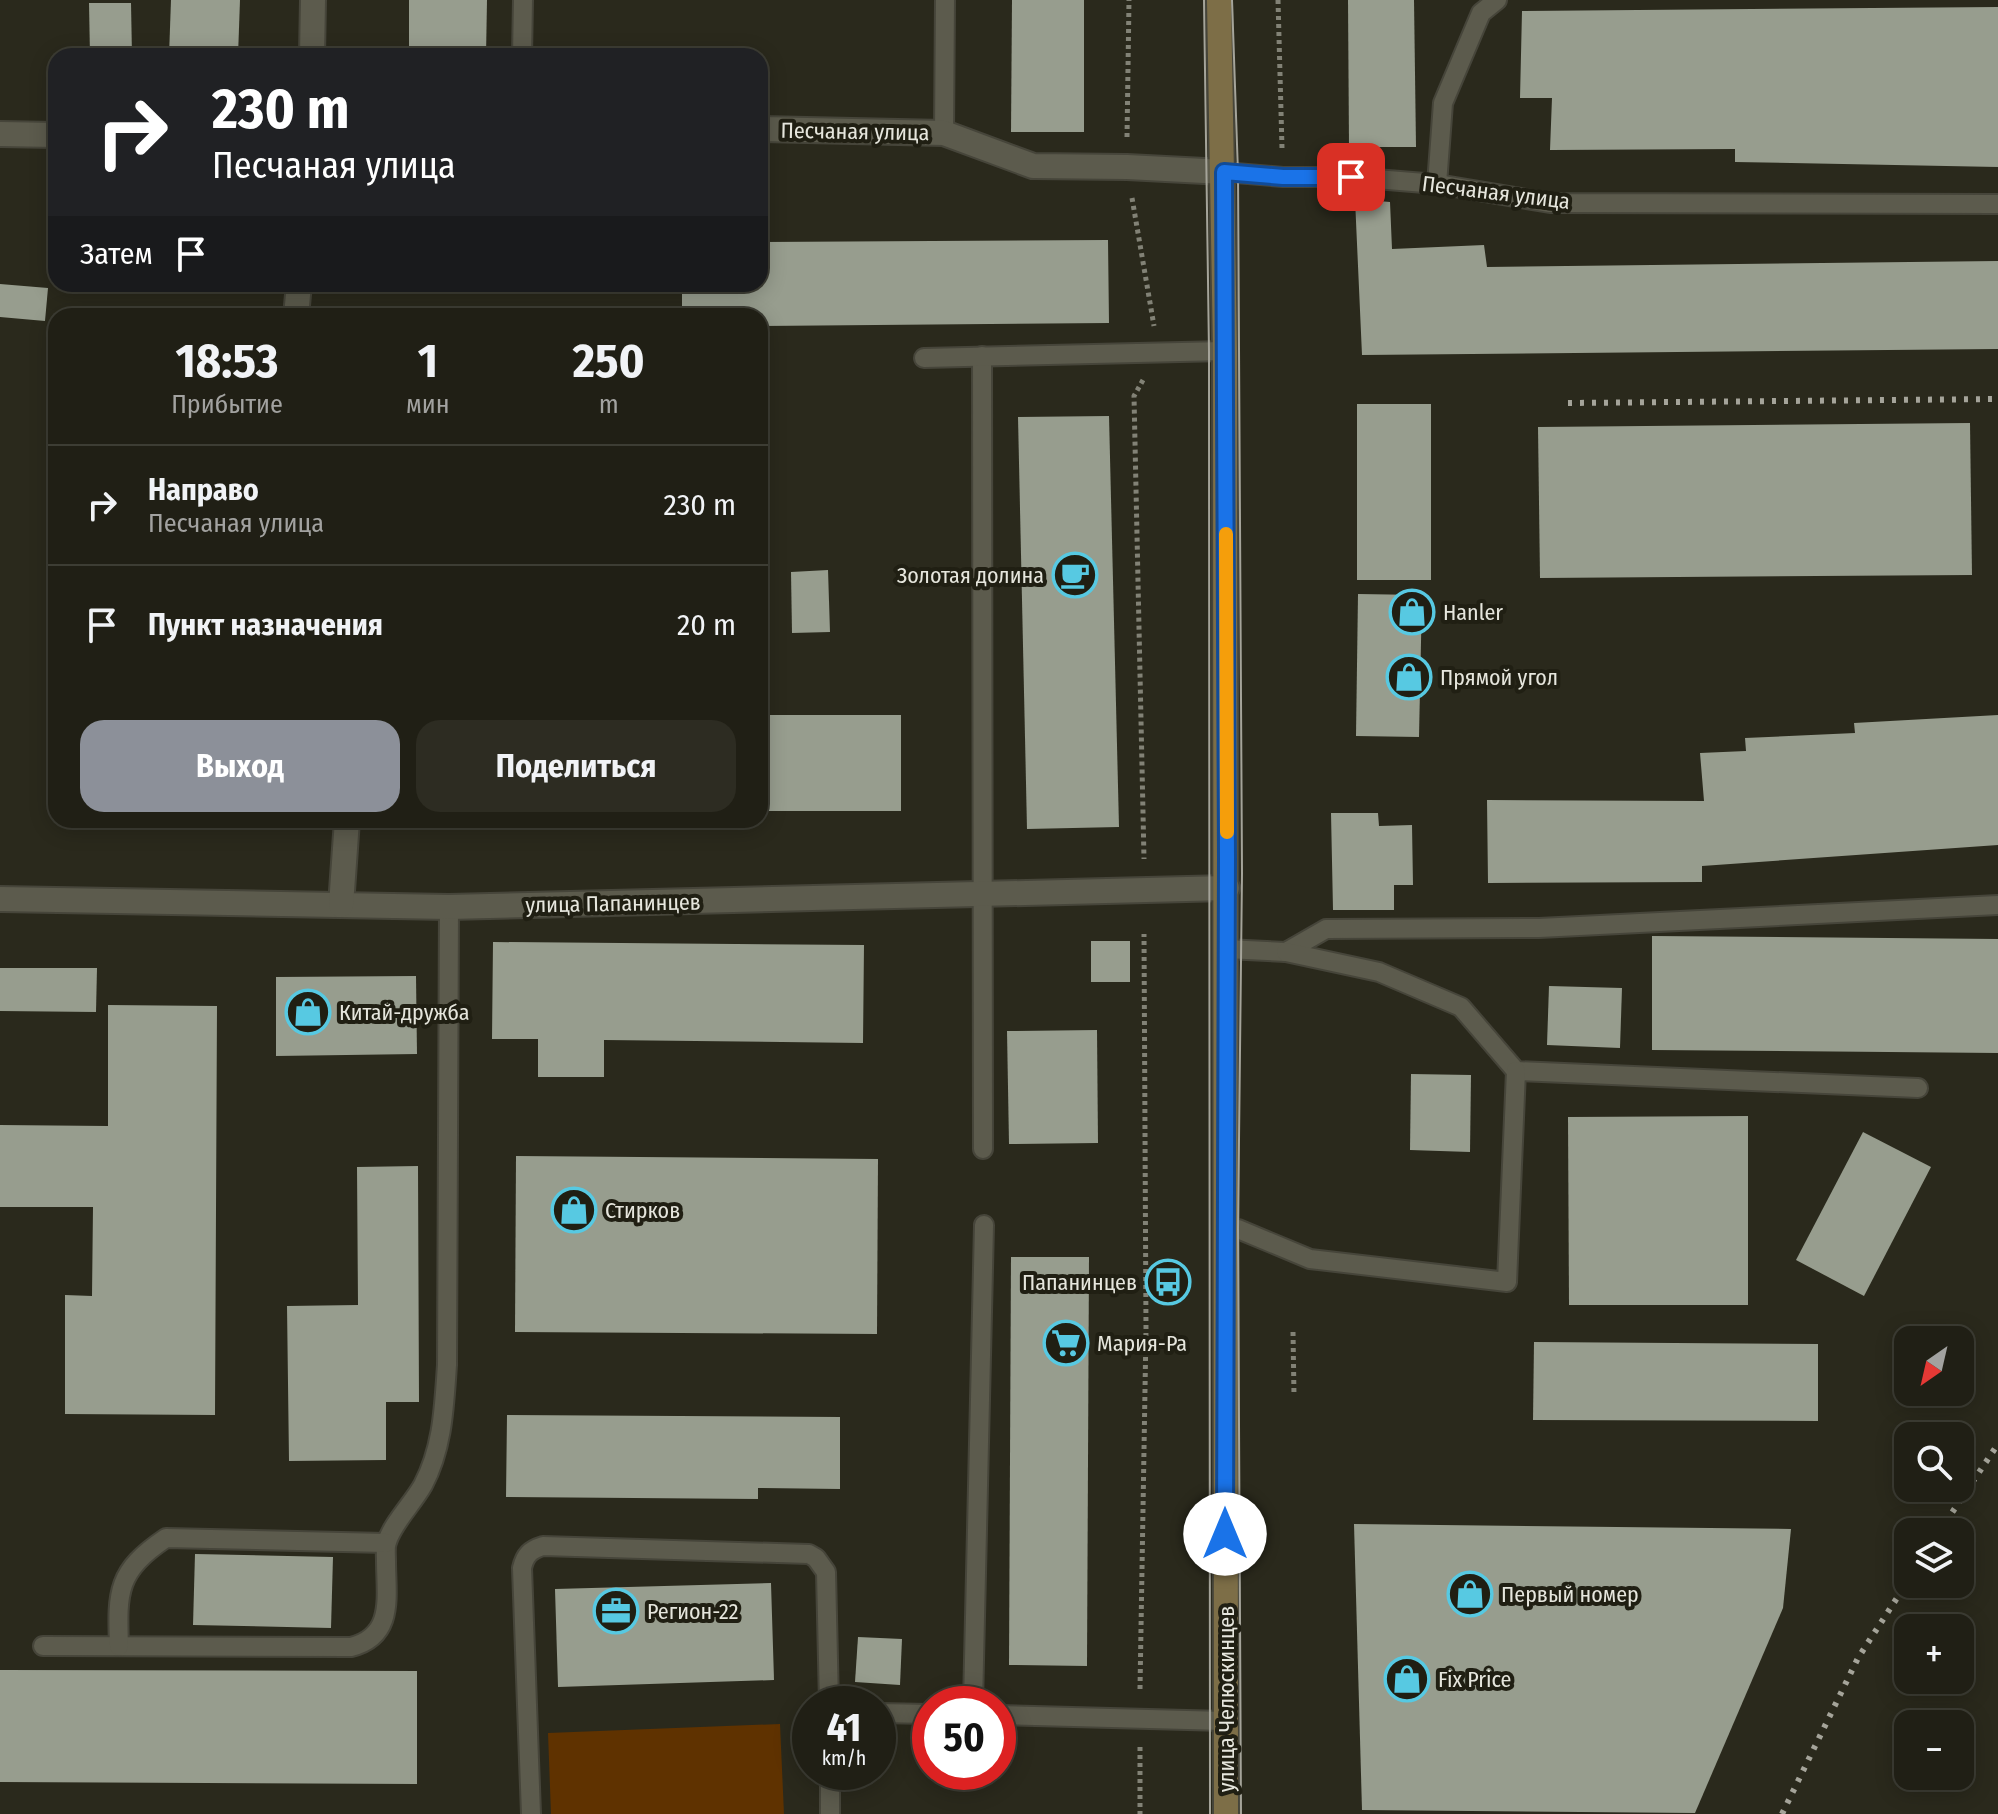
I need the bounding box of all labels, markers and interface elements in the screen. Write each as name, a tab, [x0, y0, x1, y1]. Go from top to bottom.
text: 230 m	[212, 76, 349, 143]
icon: right	[80, 80, 184, 184]
street label: Песчаная улица	[780, 117, 930, 146]
pin	[1317, 143, 1385, 211]
text: Песчаная улица	[212, 144, 456, 188]
icon: arrive	[1329, 155, 1373, 199]
street label: Песчаная улица	[1420, 170, 1571, 215]
icon: arrive	[169, 232, 213, 276]
text: Затем	[80, 236, 153, 272]
text: 18:53	[176, 332, 278, 390]
text: 1	[418, 332, 438, 390]
text: 250	[573, 332, 645, 390]
text: Прибытие	[171, 389, 283, 420]
text: мин	[406, 389, 450, 420]
text: m	[599, 389, 619, 420]
text: Направо	[148, 472, 259, 508]
icon: right	[80, 483, 124, 527]
text: 230 m	[664, 487, 736, 523]
text: Песчаная улица	[148, 508, 324, 539]
cafe icon: Золотая долина	[1051, 551, 1099, 599]
place label: Золотая долина	[897, 562, 1044, 589]
shop icon: Hanler	[1388, 588, 1436, 636]
place label: Hanler	[1443, 599, 1503, 626]
icon: arrive	[80, 603, 124, 647]
text: Пункт назначения	[148, 607, 383, 643]
text: 20 m	[677, 607, 736, 643]
shop icon: Прямой угол	[1385, 653, 1433, 701]
place label: Прямой угол	[1440, 664, 1558, 691]
button: Выход	[80, 720, 400, 812]
button: Поделиться	[416, 720, 736, 812]
street label: улица Папанинцев	[525, 888, 701, 919]
shop icon: Китай-дружба	[284, 988, 332, 1036]
place label: Китай-дружба	[339, 999, 470, 1026]
shop icon: Стирков	[550, 1186, 598, 1234]
place label: Стирков	[605, 1197, 680, 1224]
bus stop icon: Папанинцев	[1144, 1258, 1192, 1306]
place label: Папанинцев	[1022, 1269, 1137, 1296]
supermarket icon: Мария-Ра	[1042, 1319, 1090, 1367]
north arrow	[1894, 1326, 1974, 1406]
map controls	[1894, 1326, 1974, 1790]
place label: Мария-Ра	[1097, 1330, 1187, 1357]
button: search	[1894, 1422, 1974, 1502]
position arrow	[1183, 1492, 1267, 1576]
button: layers	[1894, 1518, 1974, 1598]
shop icon: Первый номер	[1446, 1570, 1494, 1618]
place label: Первый номер	[1501, 1581, 1639, 1608]
office icon: Регион-22	[592, 1587, 640, 1635]
place label: Регион-22	[647, 1598, 739, 1625]
street label: улица Челюскинцев	[1213, 1606, 1240, 1792]
button: +	[1894, 1614, 1974, 1694]
shop icon: Fix Price	[1383, 1655, 1431, 1703]
place label: Fix Price	[1438, 1666, 1511, 1693]
speed limit sign: 50	[912, 1686, 1016, 1790]
text: 41	[827, 1704, 861, 1752]
button: −	[1894, 1710, 1974, 1790]
text: km/h	[822, 1746, 866, 1770]

